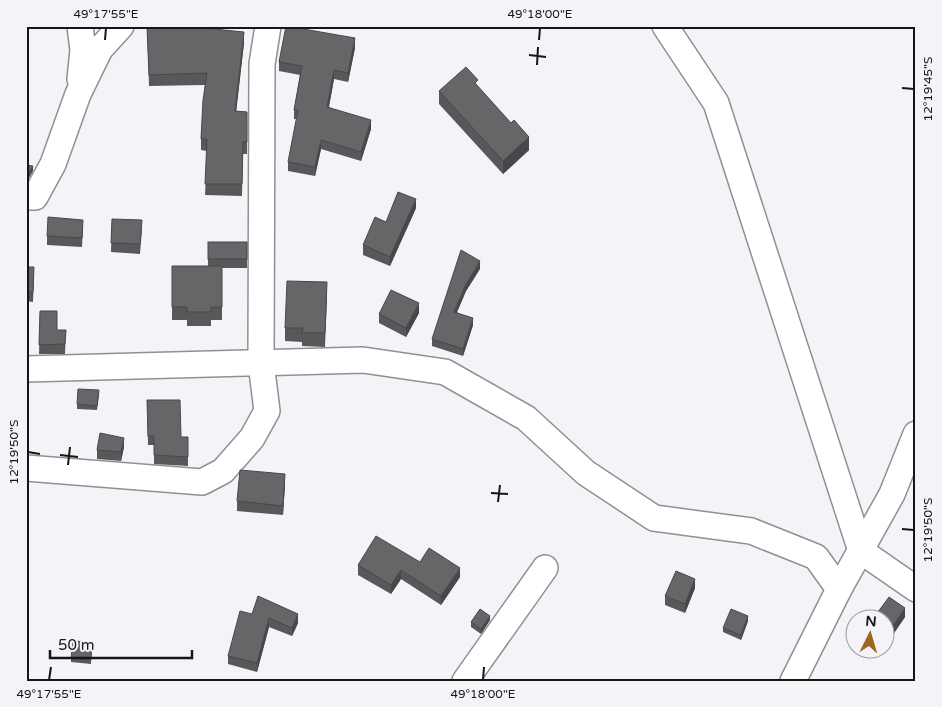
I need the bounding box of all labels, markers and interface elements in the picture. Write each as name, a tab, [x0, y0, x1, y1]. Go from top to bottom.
text: 49°17'55"E	[73, 7, 139, 21]
text: 49°18'00"E	[507, 7, 573, 21]
text: 12°19'45"S	[921, 57, 935, 121]
text: 12°19'50"S	[7, 420, 21, 484]
text: 12°19'50"S	[921, 498, 935, 562]
north arrow	[844, 610, 894, 660]
text: N	[865, 613, 877, 631]
scale bar	[50, 627, 192, 659]
text: 50 m	[58, 636, 95, 654]
text: 49°17'55"E	[16, 687, 82, 701]
text: 49°18'00"E	[450, 687, 516, 701]

